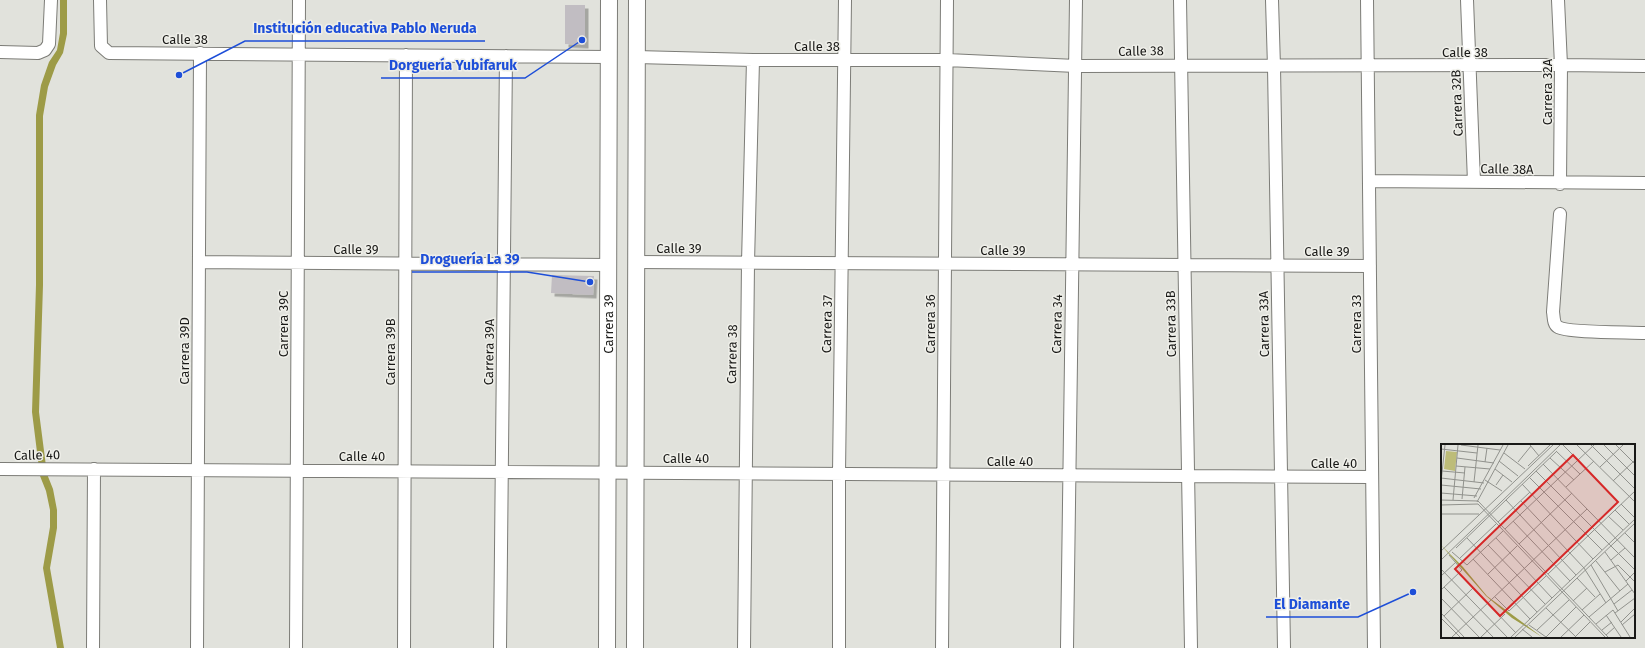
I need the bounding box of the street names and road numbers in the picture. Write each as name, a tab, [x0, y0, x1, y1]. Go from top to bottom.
street label: Calle 38	[162, 32, 208, 47]
street label: Calle 38	[794, 39, 840, 54]
street label: Calle 38	[1118, 43, 1164, 59]
street label: Calle 38	[1442, 45, 1488, 60]
street label: Carrera 32A	[1540, 58, 1555, 125]
street label: Carrera 32B	[1448, 69, 1466, 137]
street label: Calle 38A	[1480, 161, 1534, 177]
street label: Calle 39	[656, 241, 702, 256]
street label: Calle 39	[333, 242, 379, 257]
street label: Calle 39	[980, 243, 1026, 258]
street label: Calle 39	[1304, 244, 1350, 259]
street label: Carrera 39C	[276, 290, 291, 357]
street label: Carrera 33B	[1163, 290, 1179, 358]
street label: Carrera 33A	[1256, 290, 1272, 357]
street label: Carrera 39	[600, 294, 616, 354]
street label: Carrera 36	[923, 294, 938, 354]
street label: Carrera 34	[1049, 294, 1065, 354]
street label: Carrera 33	[1349, 294, 1364, 354]
street label: Carrera 37	[819, 295, 835, 353]
street label: Carrera 39D	[177, 317, 192, 385]
street label: Carrera 39B	[383, 318, 398, 386]
street label: Carrera 39A	[481, 318, 497, 385]
street label: Carrera 38	[724, 324, 740, 384]
street label: Calle 40	[14, 447, 60, 463]
street label: Calle 40	[339, 449, 385, 464]
street label: Calle 40	[663, 451, 709, 466]
street label: Calle 40	[987, 454, 1033, 469]
street label: Calle 40	[1311, 456, 1357, 471]

